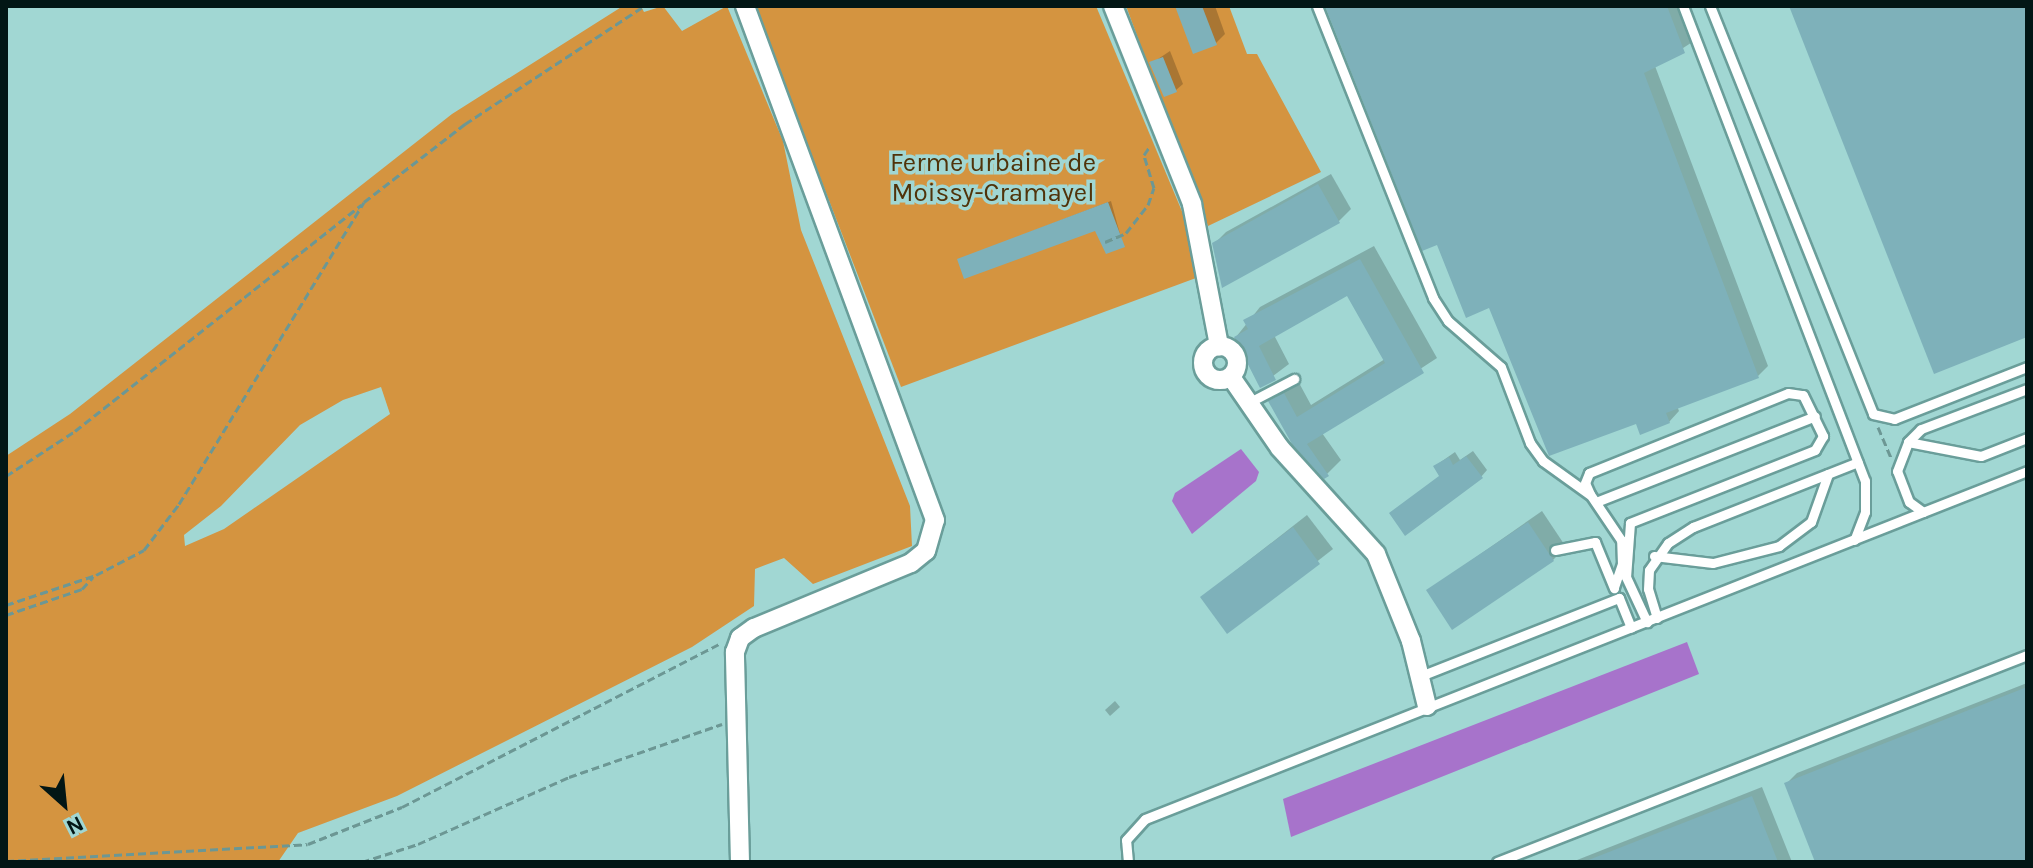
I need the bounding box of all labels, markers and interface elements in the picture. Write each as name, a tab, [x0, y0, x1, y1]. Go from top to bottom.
park label: Ferme urbaine de Moissy-Cramayel	[890, 147, 1096, 208]
north arrow	[24, 764, 104, 844]
text: N	[62, 810, 88, 841]

